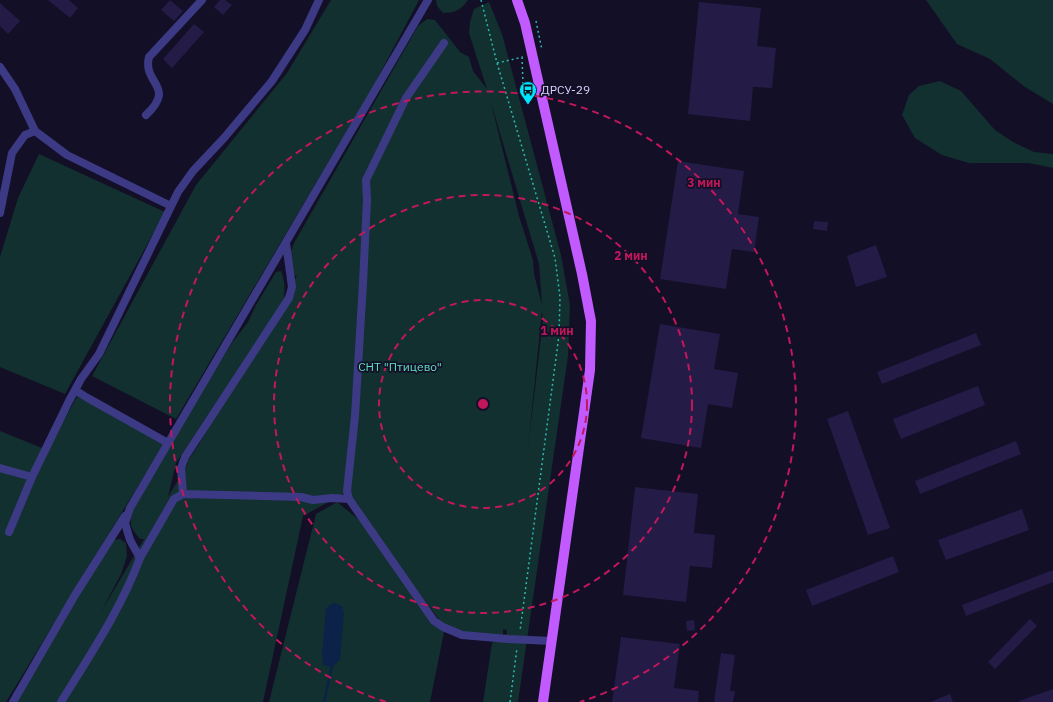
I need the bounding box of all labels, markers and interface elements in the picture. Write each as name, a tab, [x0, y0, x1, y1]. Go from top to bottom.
bus stop icon: ДРСУ-29	[518, 80, 538, 105]
place label: ДРСУ-29	[541, 82, 590, 97]
text: 3 мин	[687, 175, 721, 190]
text: 2 мин	[614, 248, 648, 263]
text: 1 мин	[540, 323, 574, 338]
park label: СНТ "Птицево"	[358, 359, 442, 374]
centre of rings	[476, 397, 490, 411]

